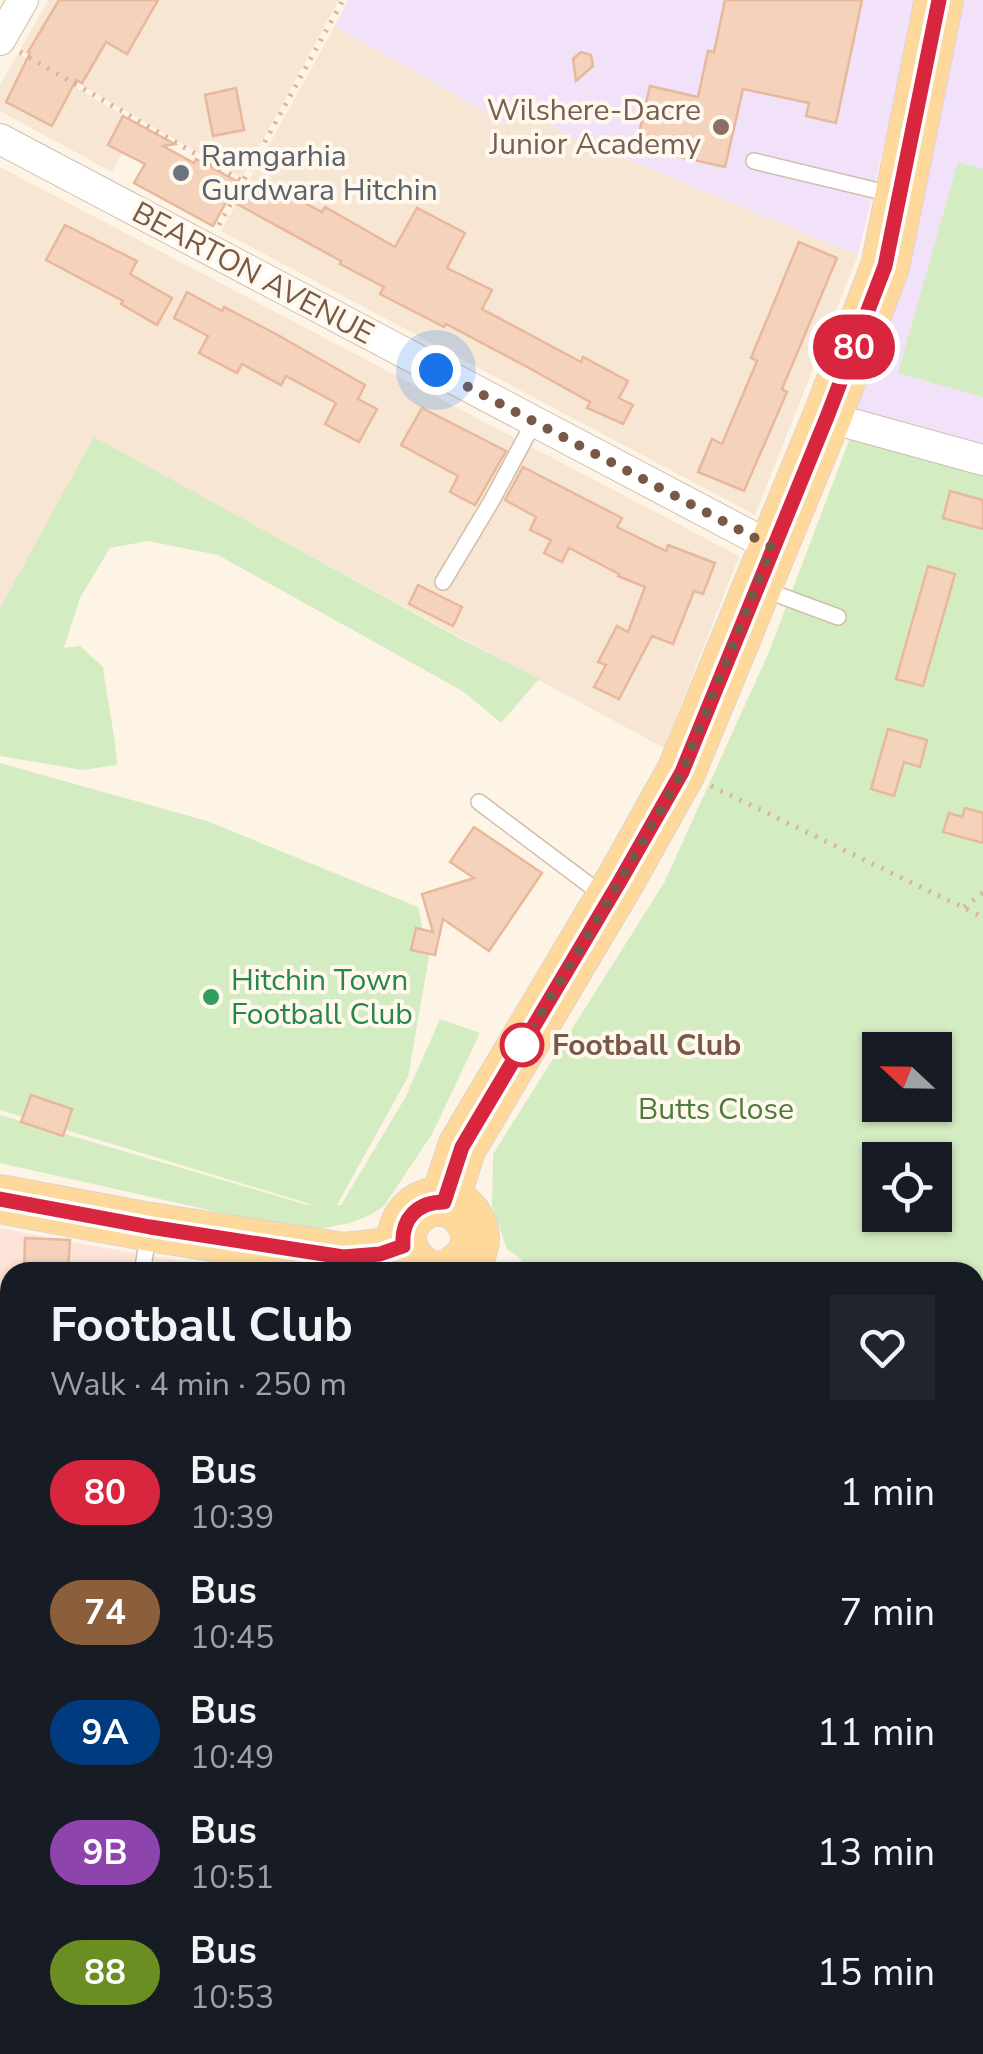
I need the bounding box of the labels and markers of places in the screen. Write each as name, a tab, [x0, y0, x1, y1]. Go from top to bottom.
place label: Wilshere-Dacre Junior Academy	[487, 90, 702, 165]
marker: Wilshere-Dacre Junior Academy	[710, 116, 732, 138]
place label: Ramgarhia Gurdwara Hitchin	[201, 136, 438, 211]
marker: Ramgarhia Gurdwara Hitchin	[170, 162, 192, 184]
place label: Hitchin Town Football Club	[231, 960, 413, 1035]
marker: Hitchin Town Football Club	[200, 986, 222, 1008]
marker: Football Club	[501, 1024, 543, 1066]
place label: Football Club	[552, 1025, 741, 1066]

